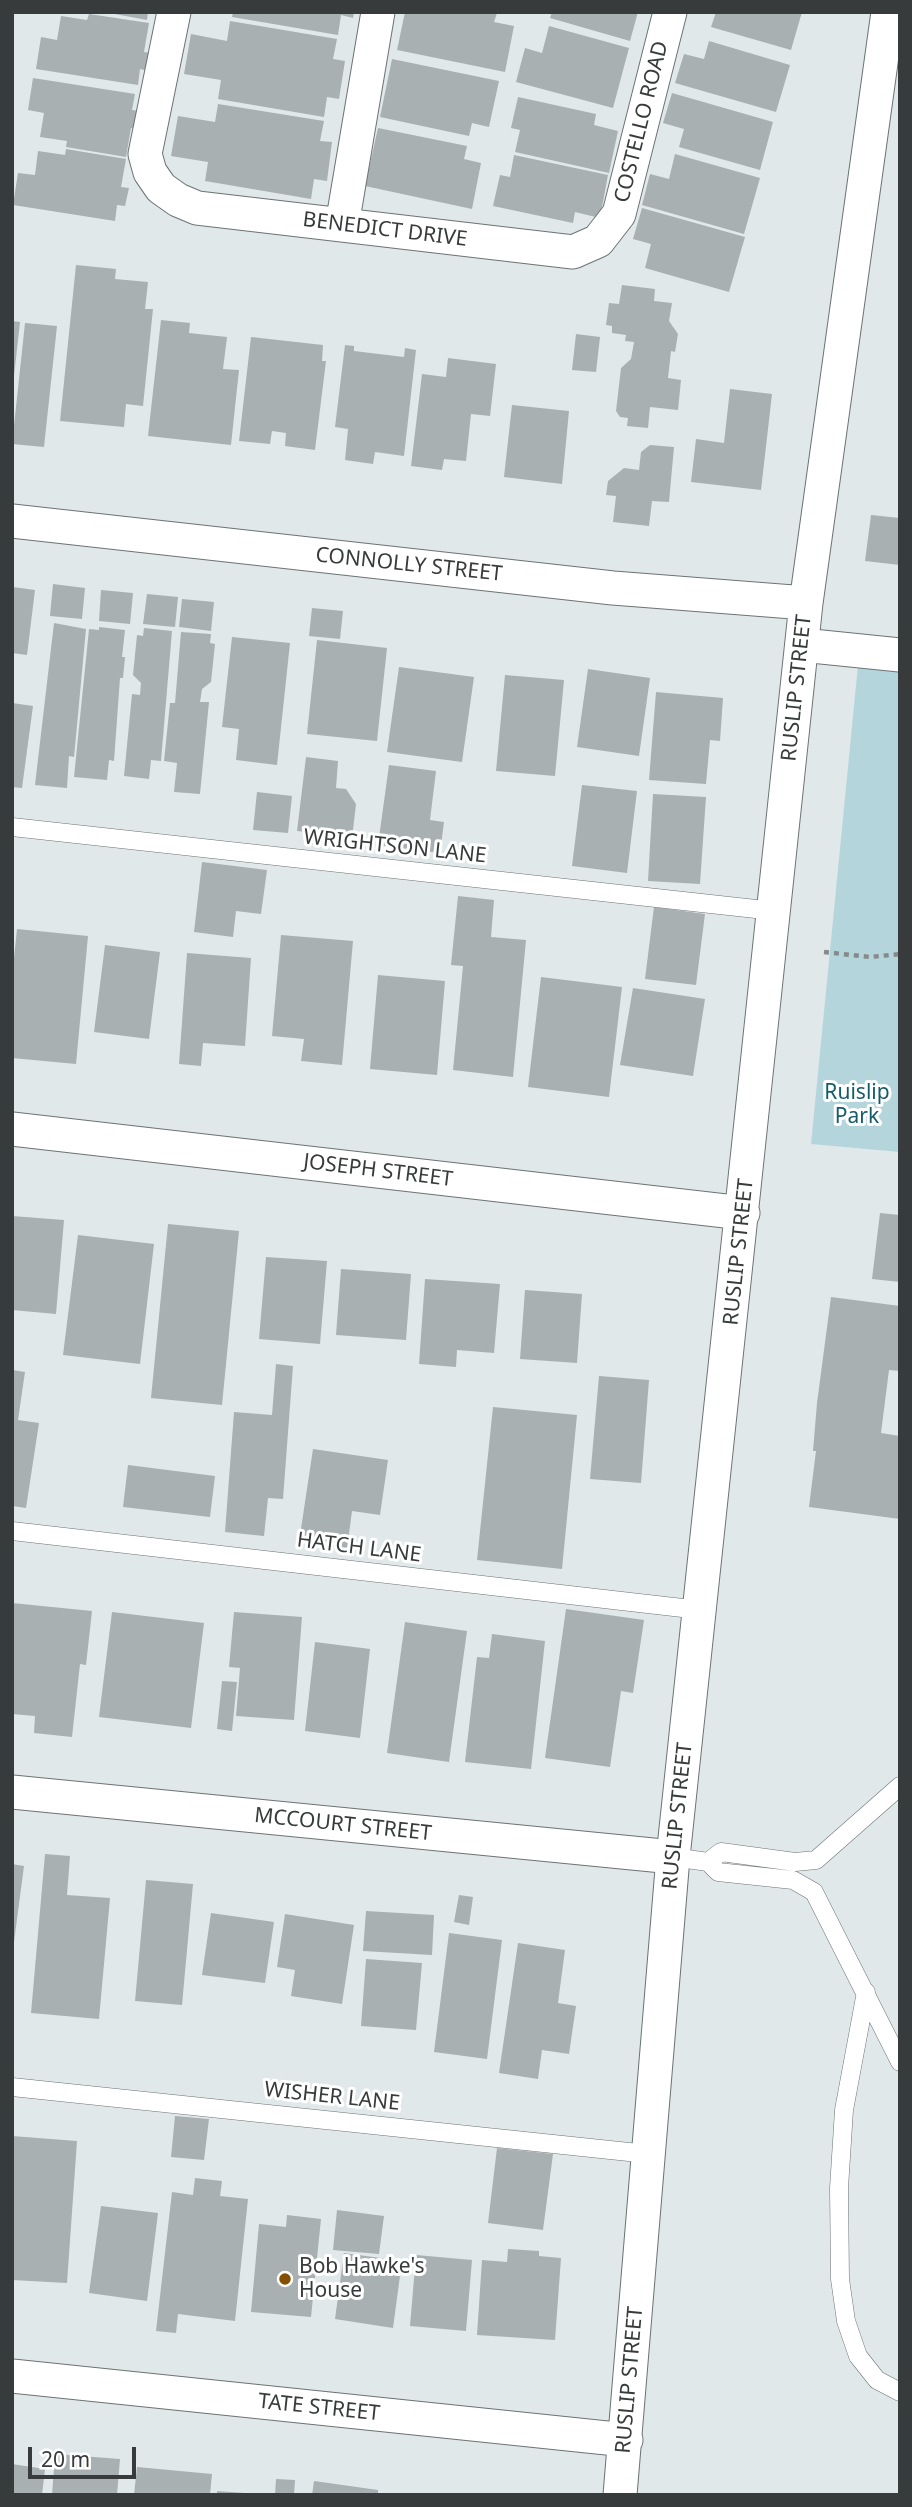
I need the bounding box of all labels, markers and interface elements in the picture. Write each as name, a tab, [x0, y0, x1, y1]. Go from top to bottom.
street label: COSTELLO ROAD	[610, 39, 674, 205]
street label: BENEDICT DRIVE	[301, 207, 469, 253]
street label: CONNOLLY STREET	[314, 543, 504, 587]
street label: RUSLIP STREET	[777, 613, 817, 763]
street label: WRIGHTSON LANE	[302, 825, 488, 869]
park label: Ruislip Park	[824, 1080, 890, 1130]
street label: JOSEPH STREET	[302, 1149, 454, 1193]
street label: RUSLIP STREET	[719, 1177, 759, 1327]
street label: HATCH LANE	[295, 1528, 423, 1568]
street label: RUSLIP STREET	[658, 1741, 698, 1891]
street label: MCCOURT STREET	[253, 1803, 433, 1847]
street label: WISHER LANE	[263, 2077, 401, 2117]
place label: Bob Hawke's House	[299, 2254, 425, 2304]
marker: Bob Hawke's House	[277, 2271, 293, 2287]
street label: RUSLIP STREET	[611, 2305, 649, 2455]
street label: TATE STREET	[257, 2389, 381, 2427]
scale bar	[32, 2434, 140, 2478]
text: 20 m	[41, 2445, 90, 2473]

